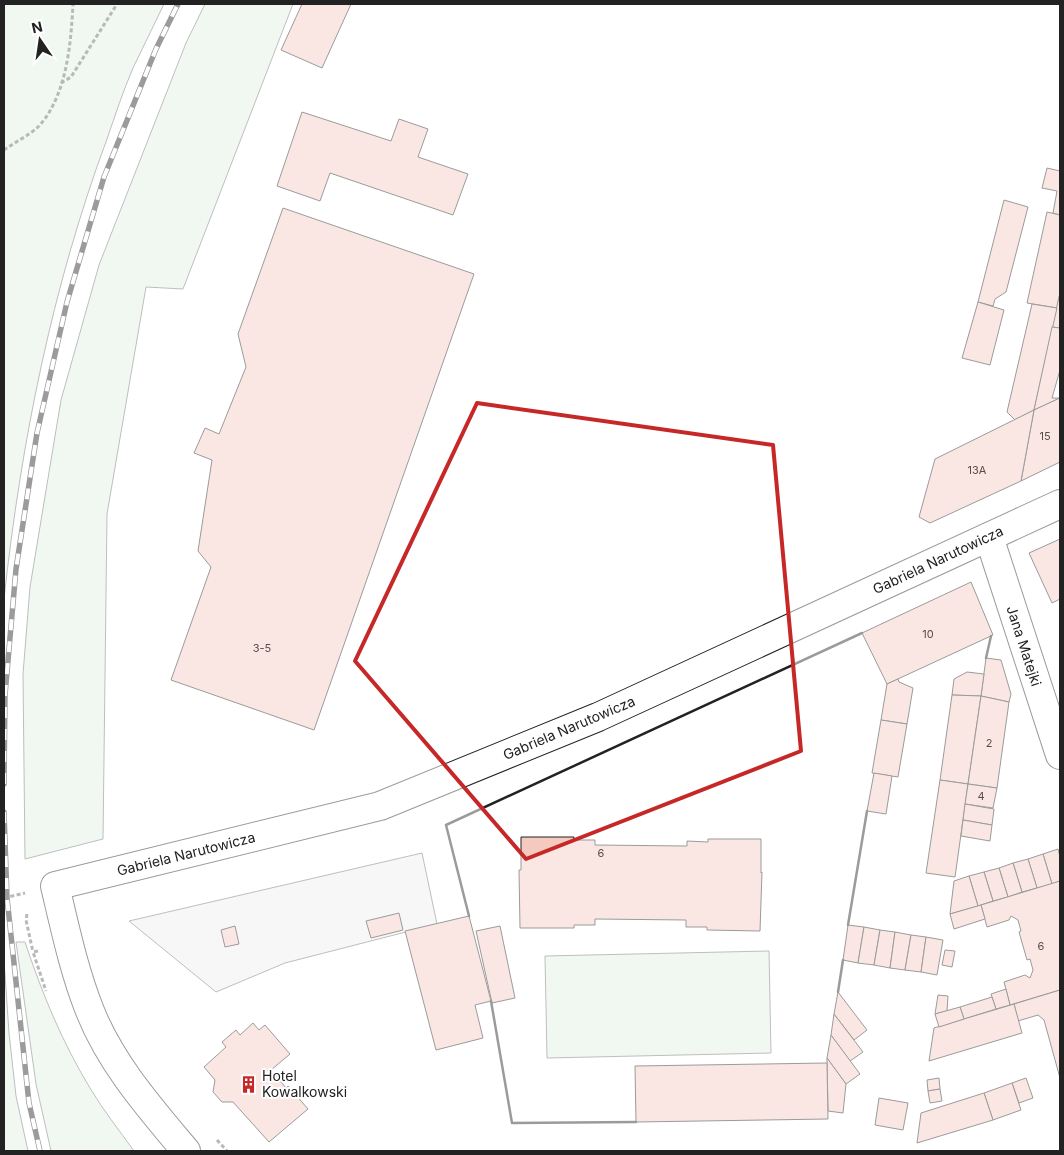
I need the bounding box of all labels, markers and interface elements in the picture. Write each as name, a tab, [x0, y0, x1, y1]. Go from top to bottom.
north arrow	[15, 15, 65, 65]
text: N	[30, 17, 44, 36]
house number: 15	[1039, 429, 1051, 443]
house number: 13A	[968, 463, 987, 477]
street label: Gabriela Narutowicza	[870, 522, 1006, 597]
street label: Jana Matejki	[1003, 604, 1045, 688]
house number: 10	[922, 627, 934, 641]
house number: 3-5	[253, 641, 272, 655]
street label: Gabriela Narutowicza	[500, 692, 637, 763]
house number: 2	[986, 736, 992, 750]
house number: 4	[977, 789, 985, 803]
street label: Gabriela Narutowicza	[115, 828, 257, 879]
house number: 6	[598, 846, 605, 860]
house number: 6	[1038, 939, 1045, 953]
place label: Hotel Kowalkowski	[262, 1067, 347, 1100]
building icon: Hotel Kowalkowski	[238, 1074, 258, 1094]

